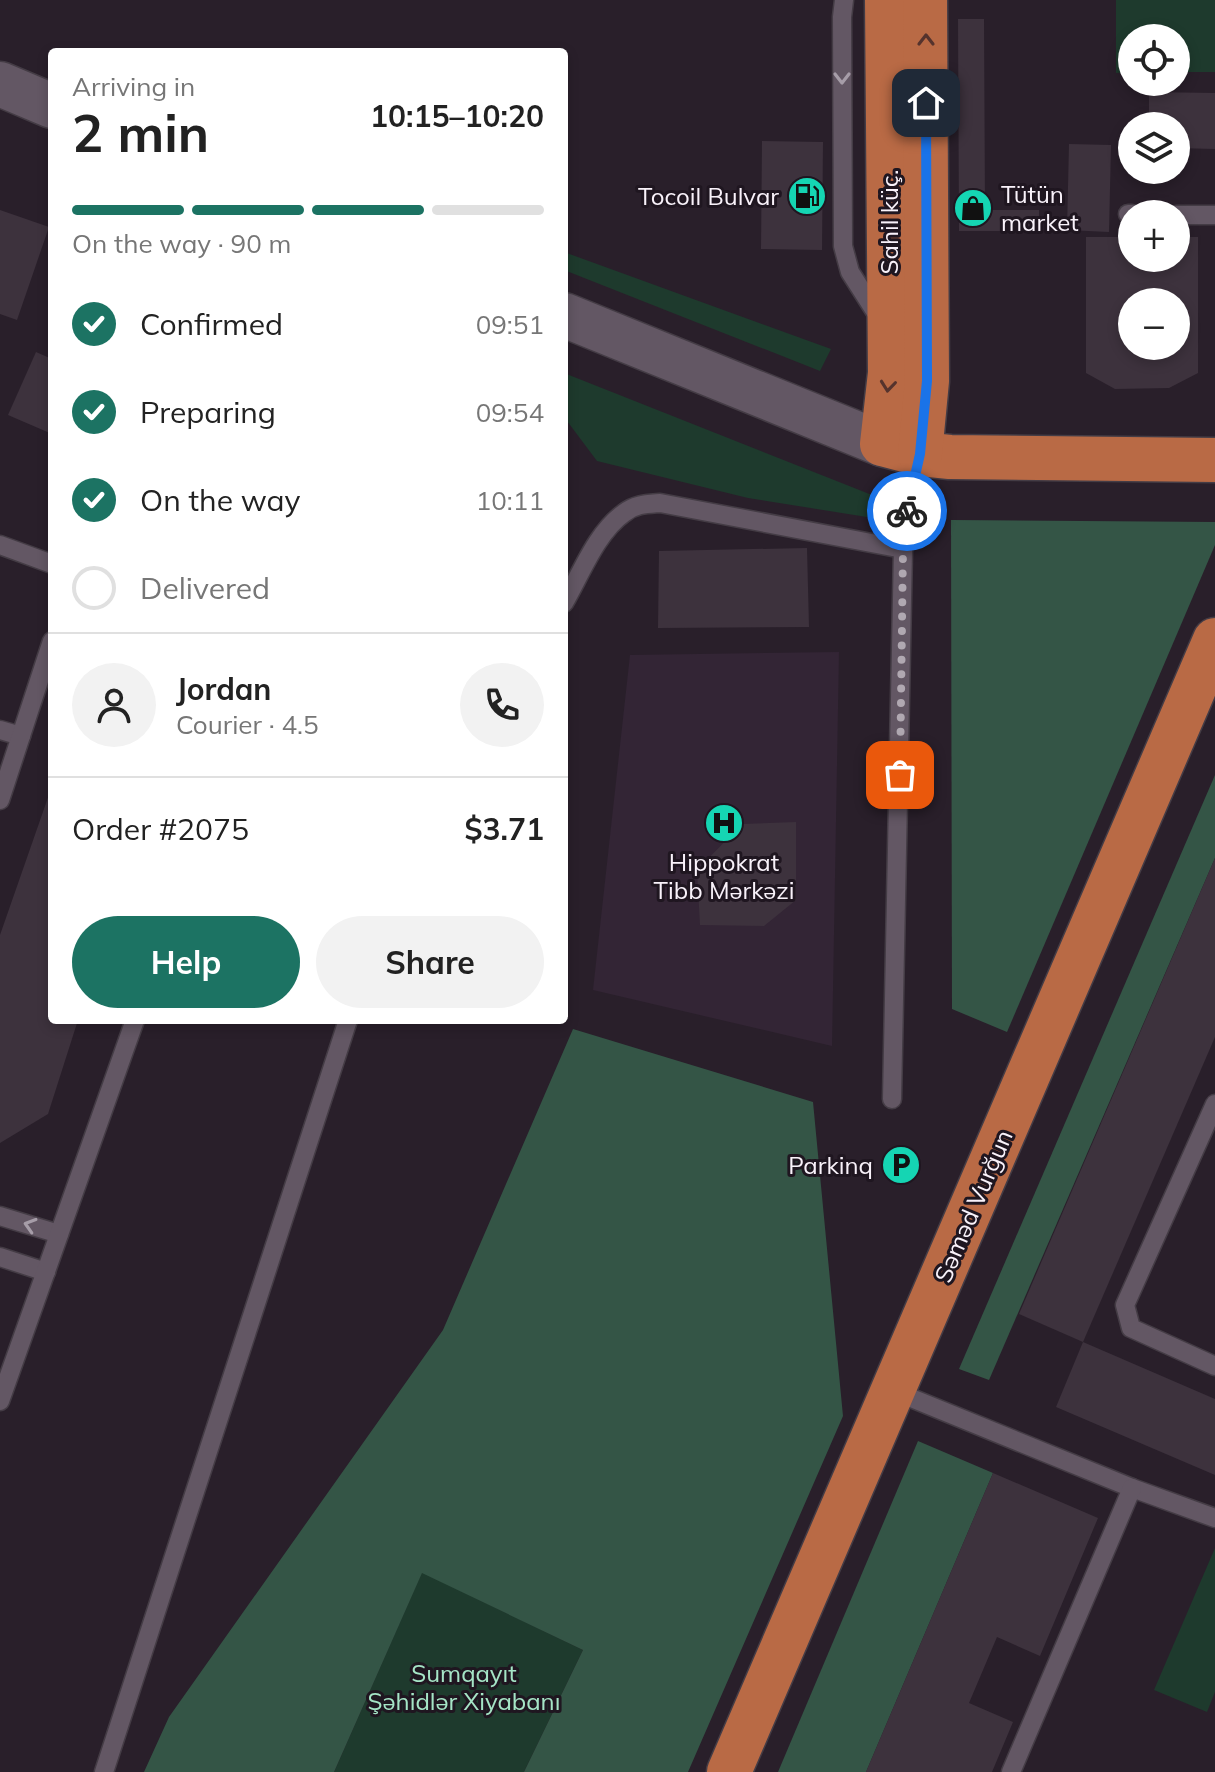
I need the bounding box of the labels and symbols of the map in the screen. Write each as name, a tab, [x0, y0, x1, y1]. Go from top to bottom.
one-way arrow	[917, 33, 935, 46]
pin	[892, 69, 960, 137]
one-way arrow	[833, 72, 851, 85]
street label: Sahil küç.	[874, 170, 904, 274]
fuel station icon: Tocoil Bulvar	[786, 175, 828, 217]
place label: Tütün market	[1001, 179, 1079, 237]
place label: Tocoil Bulvar	[638, 181, 779, 211]
shop icon: Tütün market	[952, 187, 994, 229]
one-way arrow	[880, 380, 897, 393]
courier	[867, 471, 947, 551]
pin	[866, 741, 934, 809]
hospital icon: Hippokrat Tibb Mərkəzi	[703, 802, 745, 844]
place label: Hippokrat Tibb Mərkəzi	[654, 847, 794, 905]
street label: Səməd Vurğun	[927, 1125, 1019, 1287]
parking icon: Parkinq	[880, 1144, 922, 1186]
place label: Parkinq	[788, 1150, 873, 1180]
one-way arrow	[23, 1218, 37, 1234]
park label: Sumqayıt Şəhidlər Xiyabanı	[368, 1658, 560, 1716]

